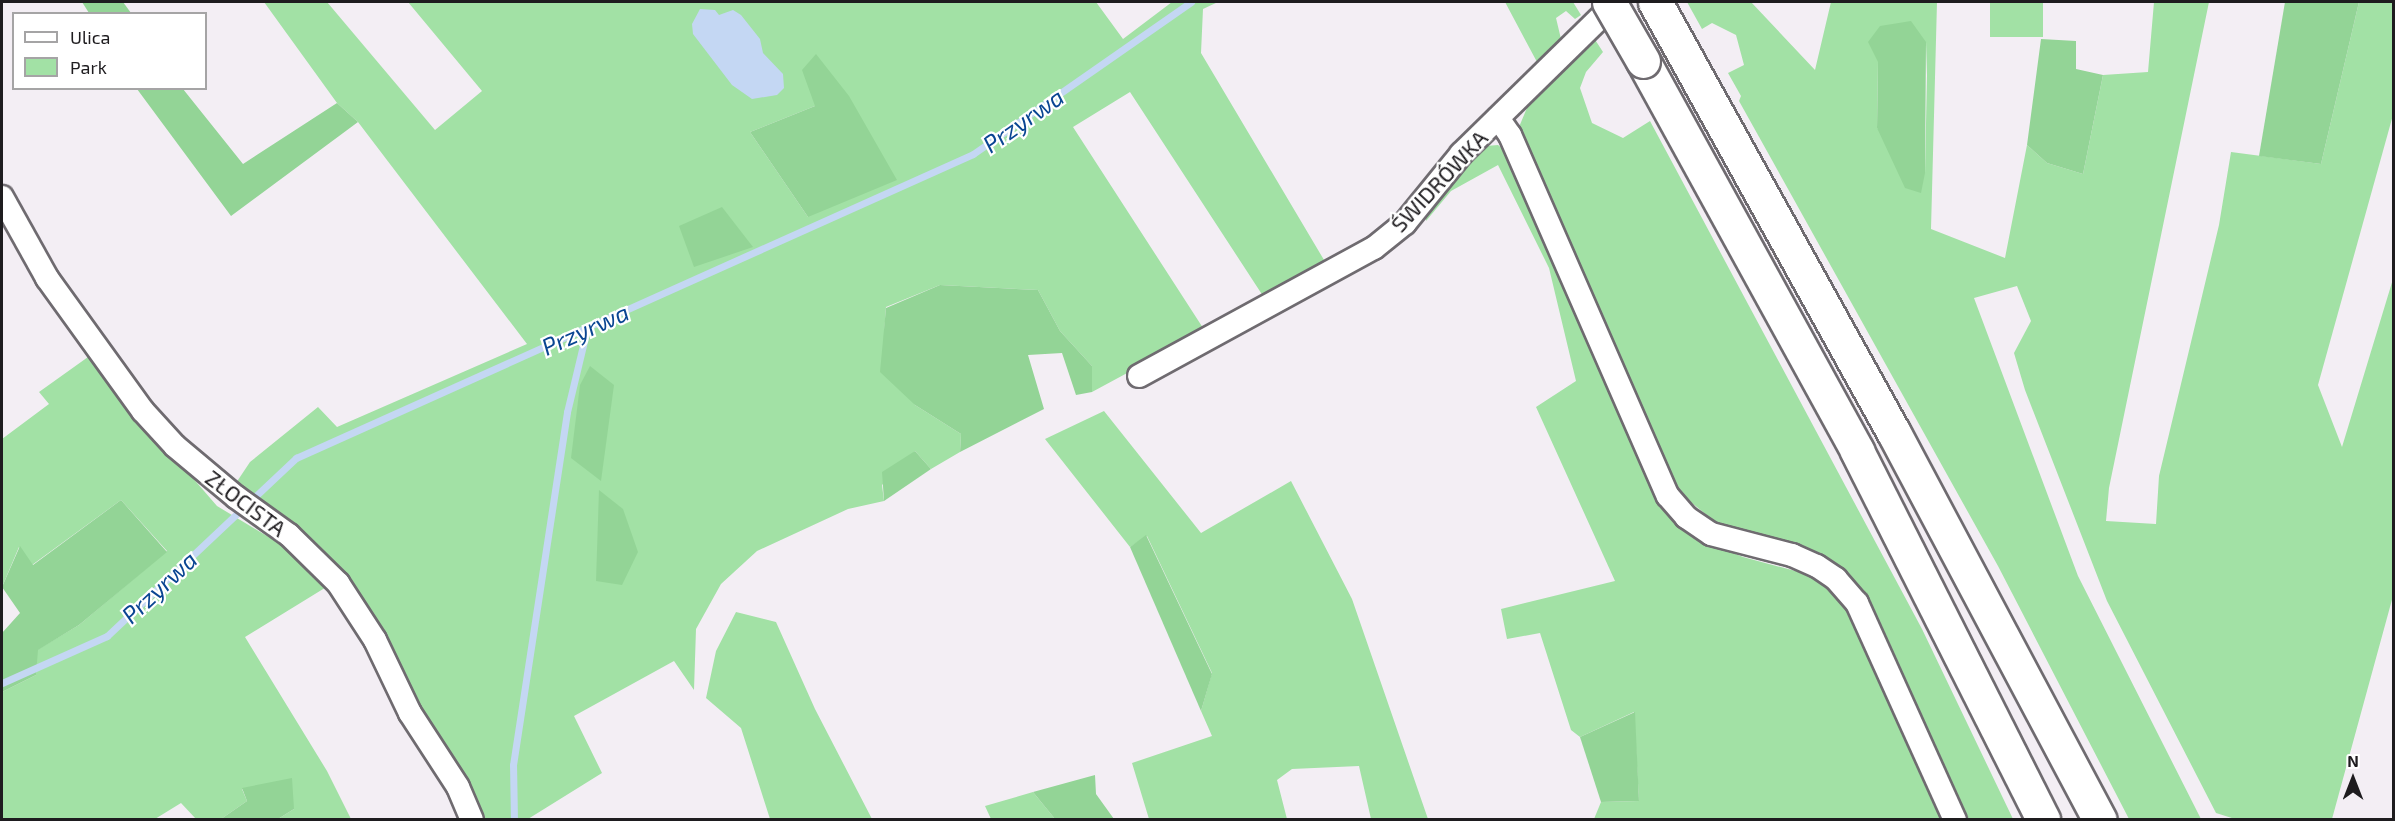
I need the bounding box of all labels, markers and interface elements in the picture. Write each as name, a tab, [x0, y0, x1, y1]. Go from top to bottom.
legend	[12, 12, 207, 90]
text: Ulica	[70, 26, 110, 48]
text: Park	[70, 56, 107, 78]
water label: Przyrwa	[977, 82, 1069, 158]
street label: ŚWIDRÓWKA	[1385, 125, 1493, 237]
water label: Przyrwa	[537, 297, 633, 361]
street label: ZŁOCISTA	[201, 464, 291, 542]
water label: Przyrwa	[115, 545, 203, 629]
north arrow	[2323, 749, 2383, 809]
text: N	[2347, 751, 2359, 770]

